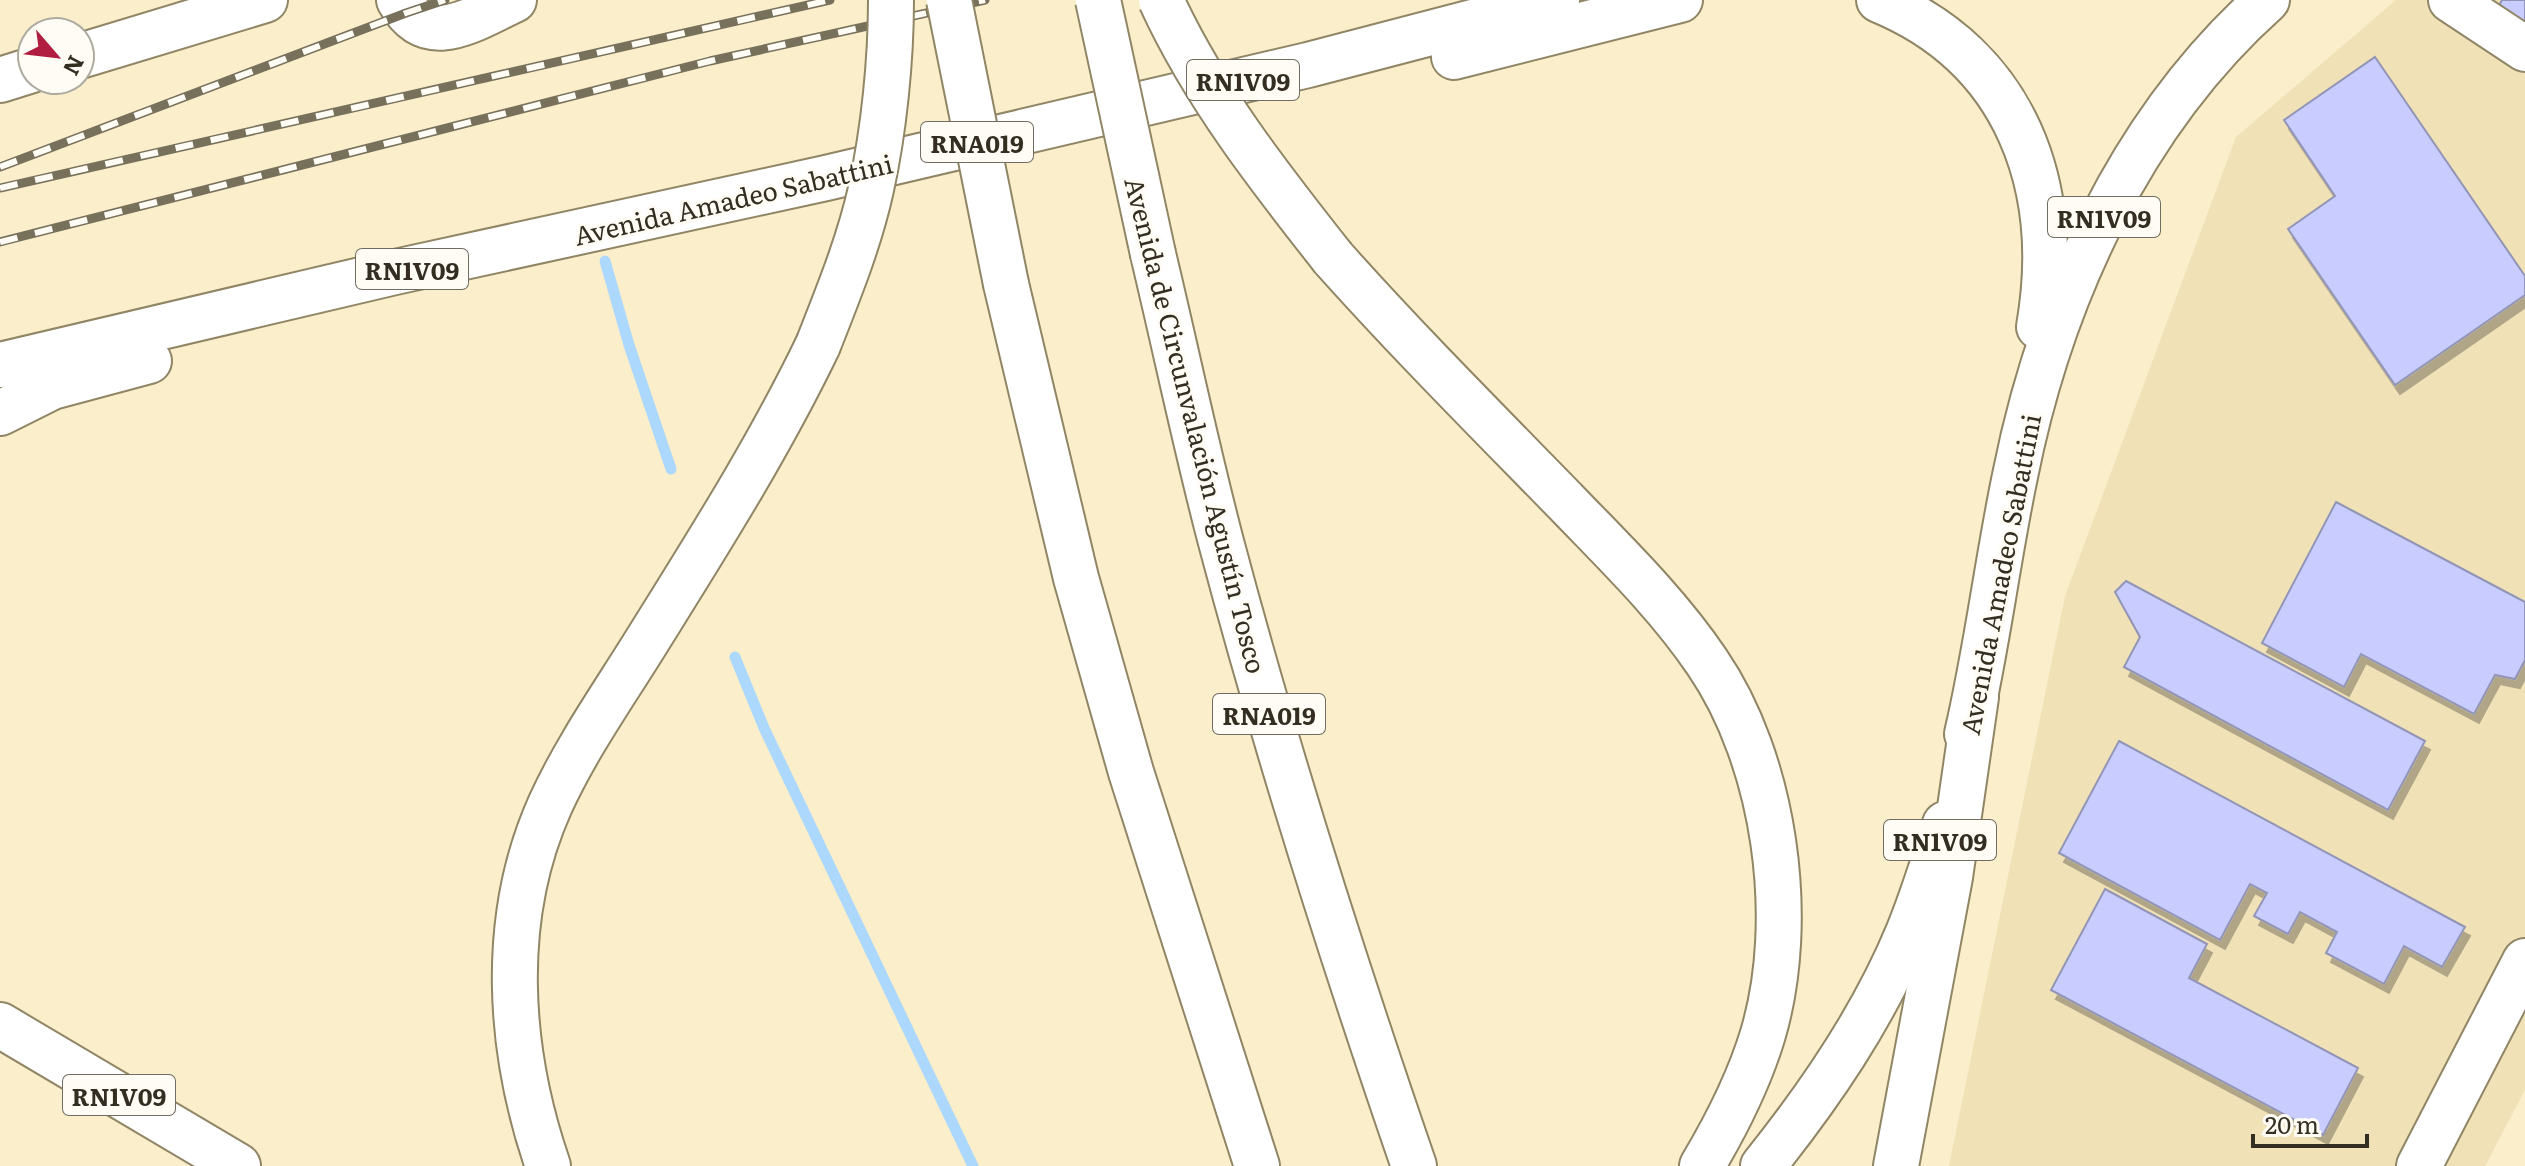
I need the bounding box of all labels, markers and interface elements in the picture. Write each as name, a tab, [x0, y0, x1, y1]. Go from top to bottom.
north arrow	[16, 16, 96, 96]
text: N	[56, 50, 94, 82]
road number: RN1V09	[1187, 60, 1299, 100]
road number: RNA019	[921, 122, 1033, 162]
street label: Avenida Amadeo Sabattini	[570, 142, 897, 254]
street label: Avenida de Circunvalación Agustín Tosco	[1116, 173, 1278, 677]
road number: RN1V09	[2048, 197, 2160, 237]
road number: RN1V09	[356, 249, 468, 289]
street label: Avenida Amadeo Sabattini	[1949, 410, 2049, 738]
road number: RNA019	[1213, 694, 1325, 734]
road number: RN1V09	[1884, 820, 1996, 860]
road number: RN1V09	[63, 1075, 175, 1115]
scale bar	[2253, 1098, 2367, 1148]
text: 20 m	[2265, 1106, 2319, 1141]

